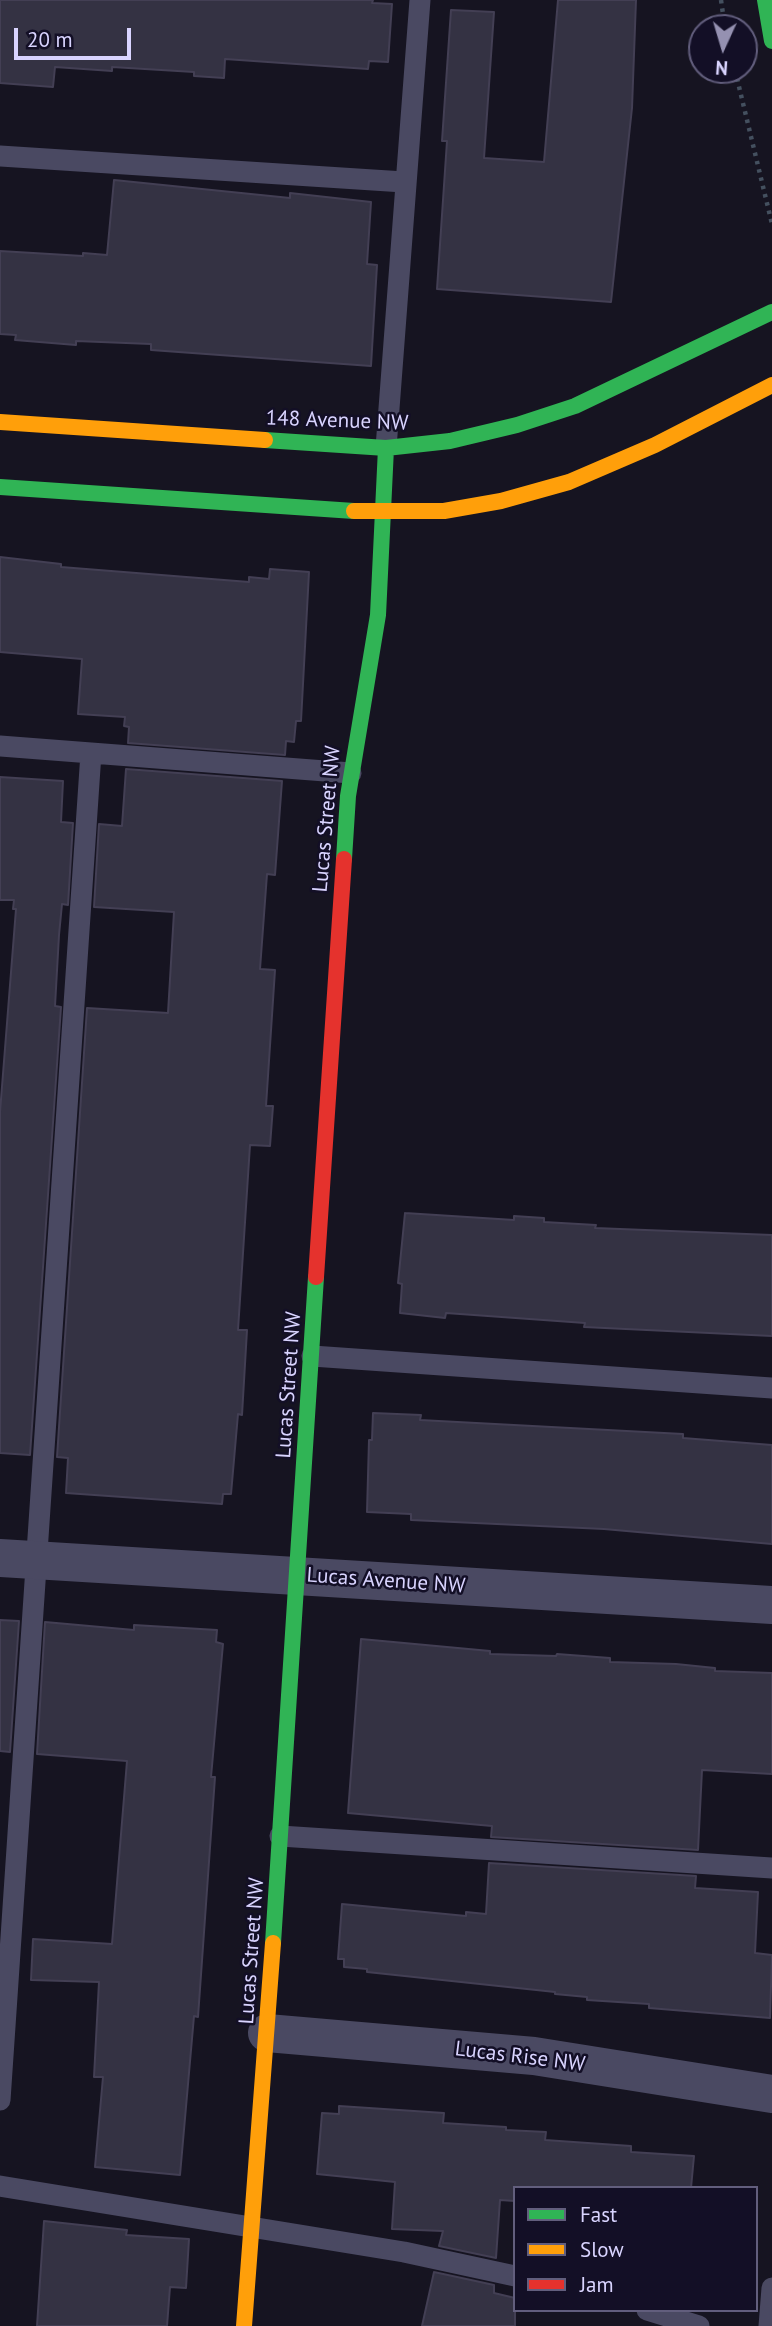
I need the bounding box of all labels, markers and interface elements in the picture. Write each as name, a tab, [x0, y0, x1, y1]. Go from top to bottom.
scale bar	[18, 14, 135, 58]
north arrow	[688, 14, 758, 84]
text: 20 m	[27, 26, 73, 53]
text: N	[715, 56, 729, 80]
street label: 148 Avenue NW	[265, 406, 409, 436]
street label: Lucas Street NW	[308, 745, 346, 893]
street label: Lucas Street NW	[271, 1311, 307, 1459]
street label: Lucas Avenue NW	[306, 1563, 466, 1599]
street label: Lucas Street NW	[234, 1877, 270, 2025]
street label: Lucas Rise NW	[454, 2037, 586, 2077]
legend	[513, 2186, 758, 2312]
text: Fast	[580, 2201, 617, 2228]
text: Slow	[580, 2236, 624, 2263]
text: Jam	[580, 2271, 614, 2298]

